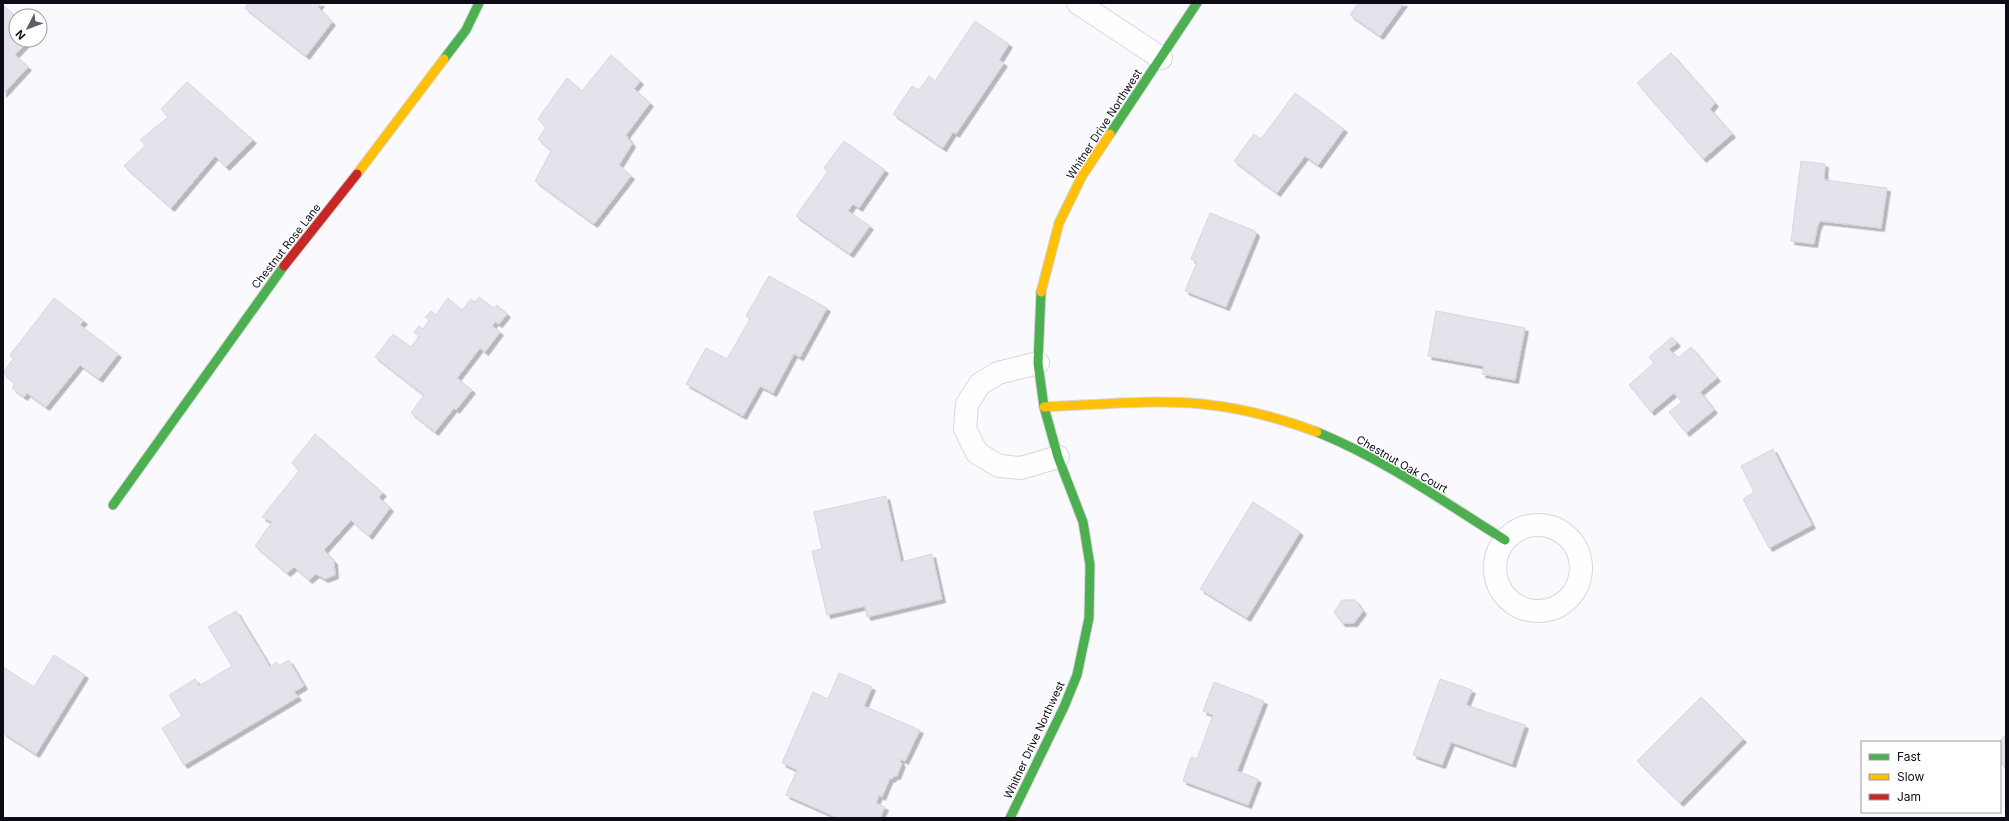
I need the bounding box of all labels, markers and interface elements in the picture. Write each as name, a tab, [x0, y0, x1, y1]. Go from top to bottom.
north arrow	[8, 8, 48, 48]
text: N	[13, 27, 29, 42]
street label: Whitner Drive Northwest	[1063, 66, 1145, 182]
street label: Chestnut Rose Lane	[248, 201, 324, 291]
street label: Chestnut Oak Court	[1354, 432, 1450, 496]
street label: Whitner Drive Northwest	[1001, 679, 1068, 801]
legend	[1861, 741, 2001, 813]
text: Fast	[1897, 749, 1921, 764]
text: Slow	[1897, 769, 1925, 784]
text: Jam	[1897, 789, 1921, 804]

